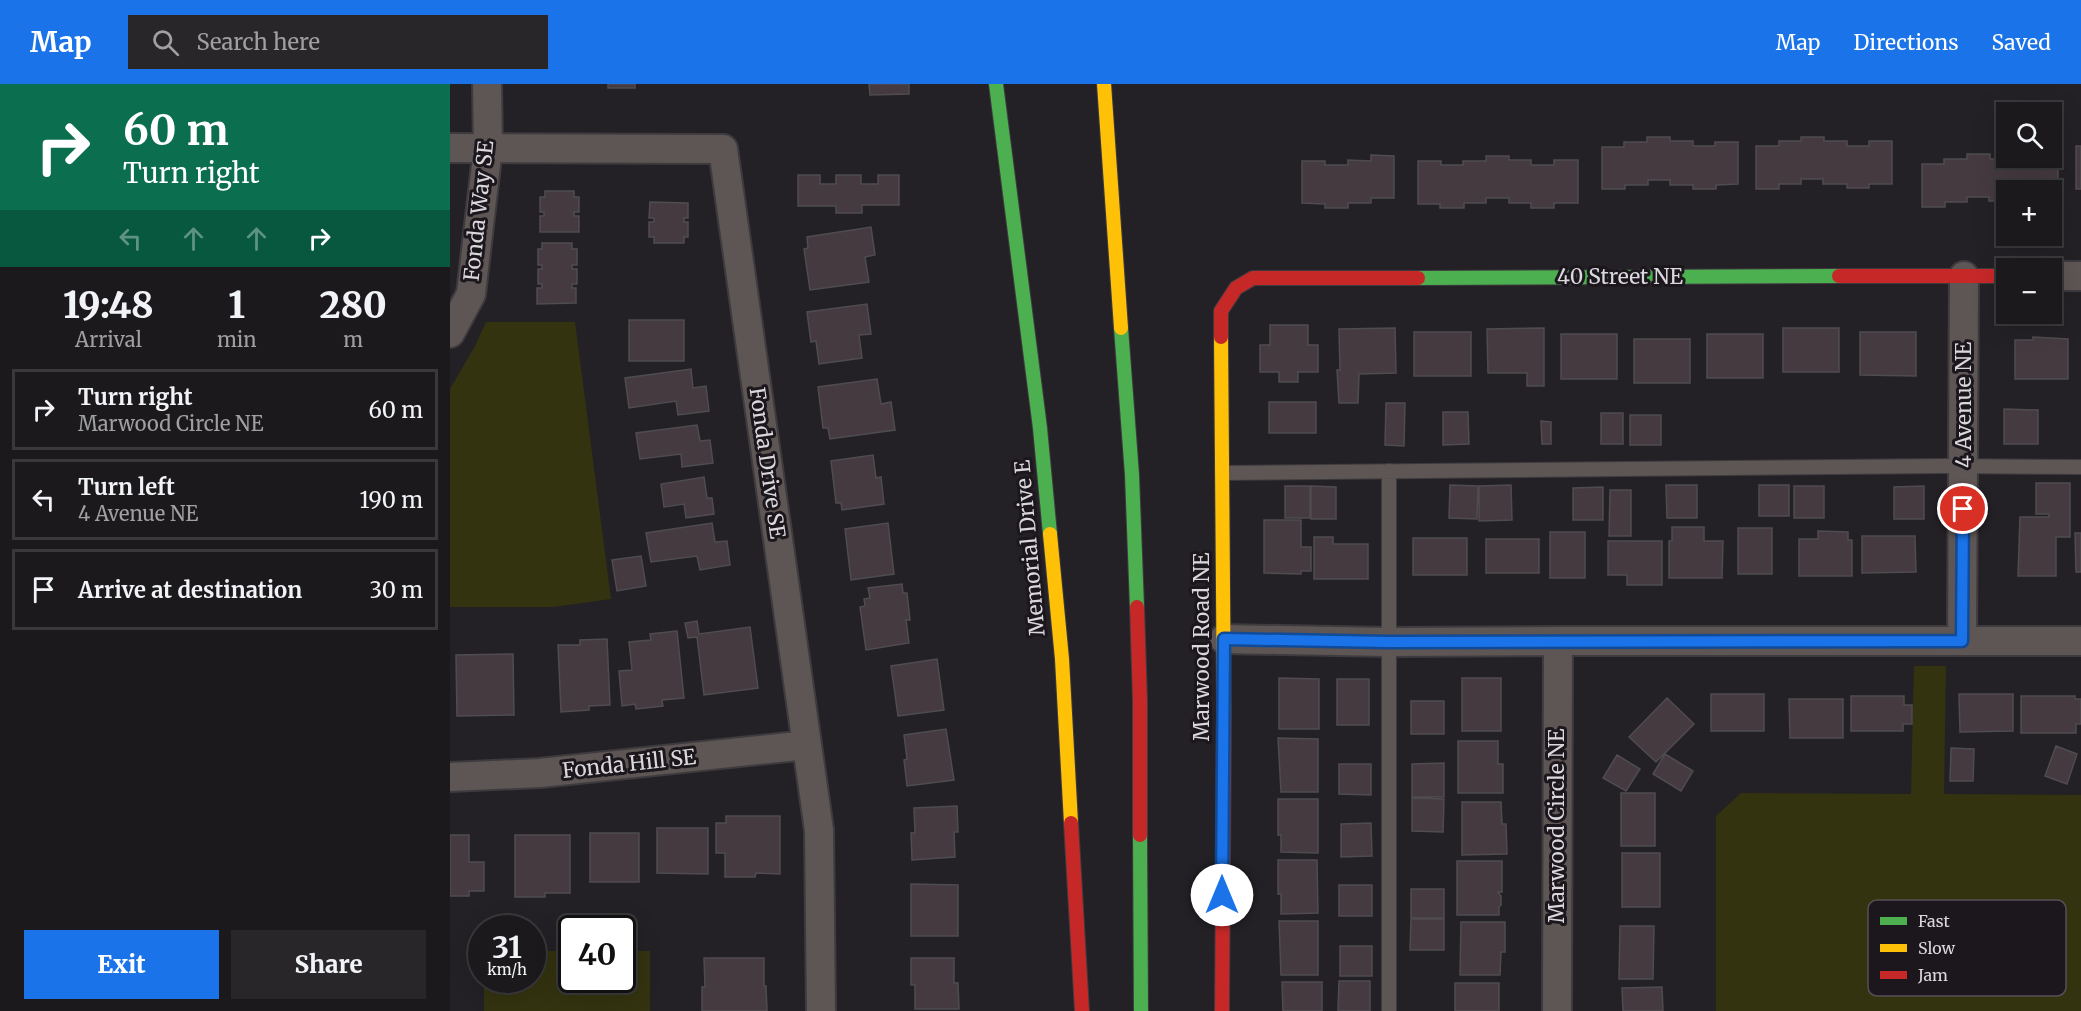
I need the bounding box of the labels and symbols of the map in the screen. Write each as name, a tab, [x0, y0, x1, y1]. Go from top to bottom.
street label: Fonda Way SE	[458, 139, 499, 282]
street label: 40 Street NE	[1557, 263, 1684, 290]
street label: 4 Avenue NE	[1950, 341, 1977, 468]
street label: Fonda Drive SE	[744, 386, 792, 541]
street label: Memorial Drive E	[1008, 458, 1051, 637]
pin	[1937, 483, 1988, 534]
street label: Marwood Road NE	[1188, 552, 1215, 741]
street label: Marwood Circle NE	[1543, 728, 1570, 923]
street label: Fonda Hill SE	[561, 743, 698, 784]
position arrow	[1190, 863, 1254, 927]
legend	[1868, 900, 2066, 996]
text: Fast	[1918, 911, 1951, 931]
speed limit sign: 40	[558, 915, 636, 993]
text: Slow	[1918, 938, 1956, 958]
text: Jam	[1917, 965, 1948, 985]

